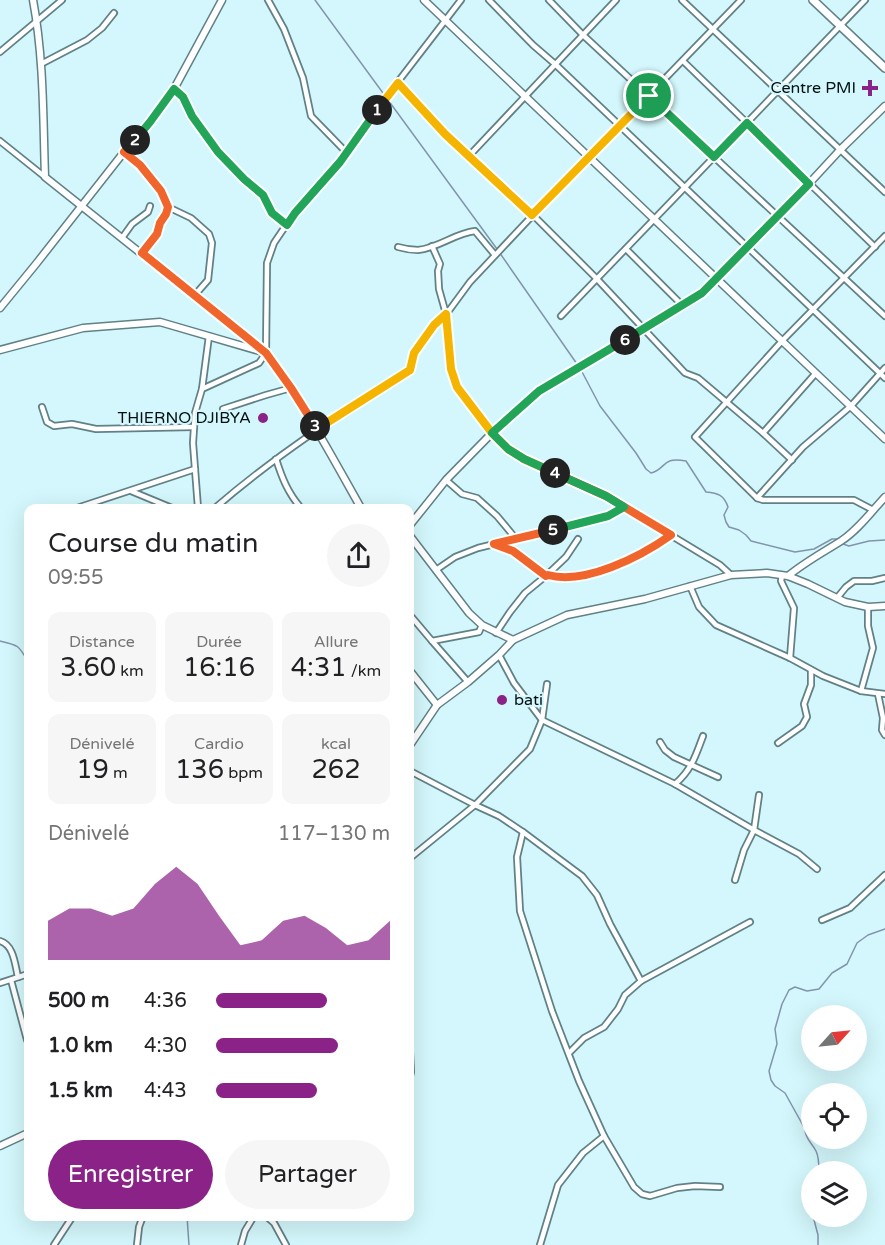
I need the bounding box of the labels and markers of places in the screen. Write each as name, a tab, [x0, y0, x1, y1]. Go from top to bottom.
pin	[623, 70, 674, 121]
place label: Centre PMI	[771, 78, 856, 98]
marker: Centre PMI	[861, 79, 879, 97]
pin: 1	[362, 95, 392, 125]
pin: 2	[120, 125, 150, 155]
pin: 6	[610, 325, 640, 355]
place label: THIERNO DJIBYA	[117, 408, 251, 428]
marker: THIERNO DJIBYA	[256, 411, 270, 425]
pin: 3	[300, 411, 330, 441]
pin: 4	[540, 458, 570, 488]
pin: 5	[538, 515, 568, 545]
place label: bati	[514, 690, 543, 710]
marker: bati	[495, 693, 509, 707]

